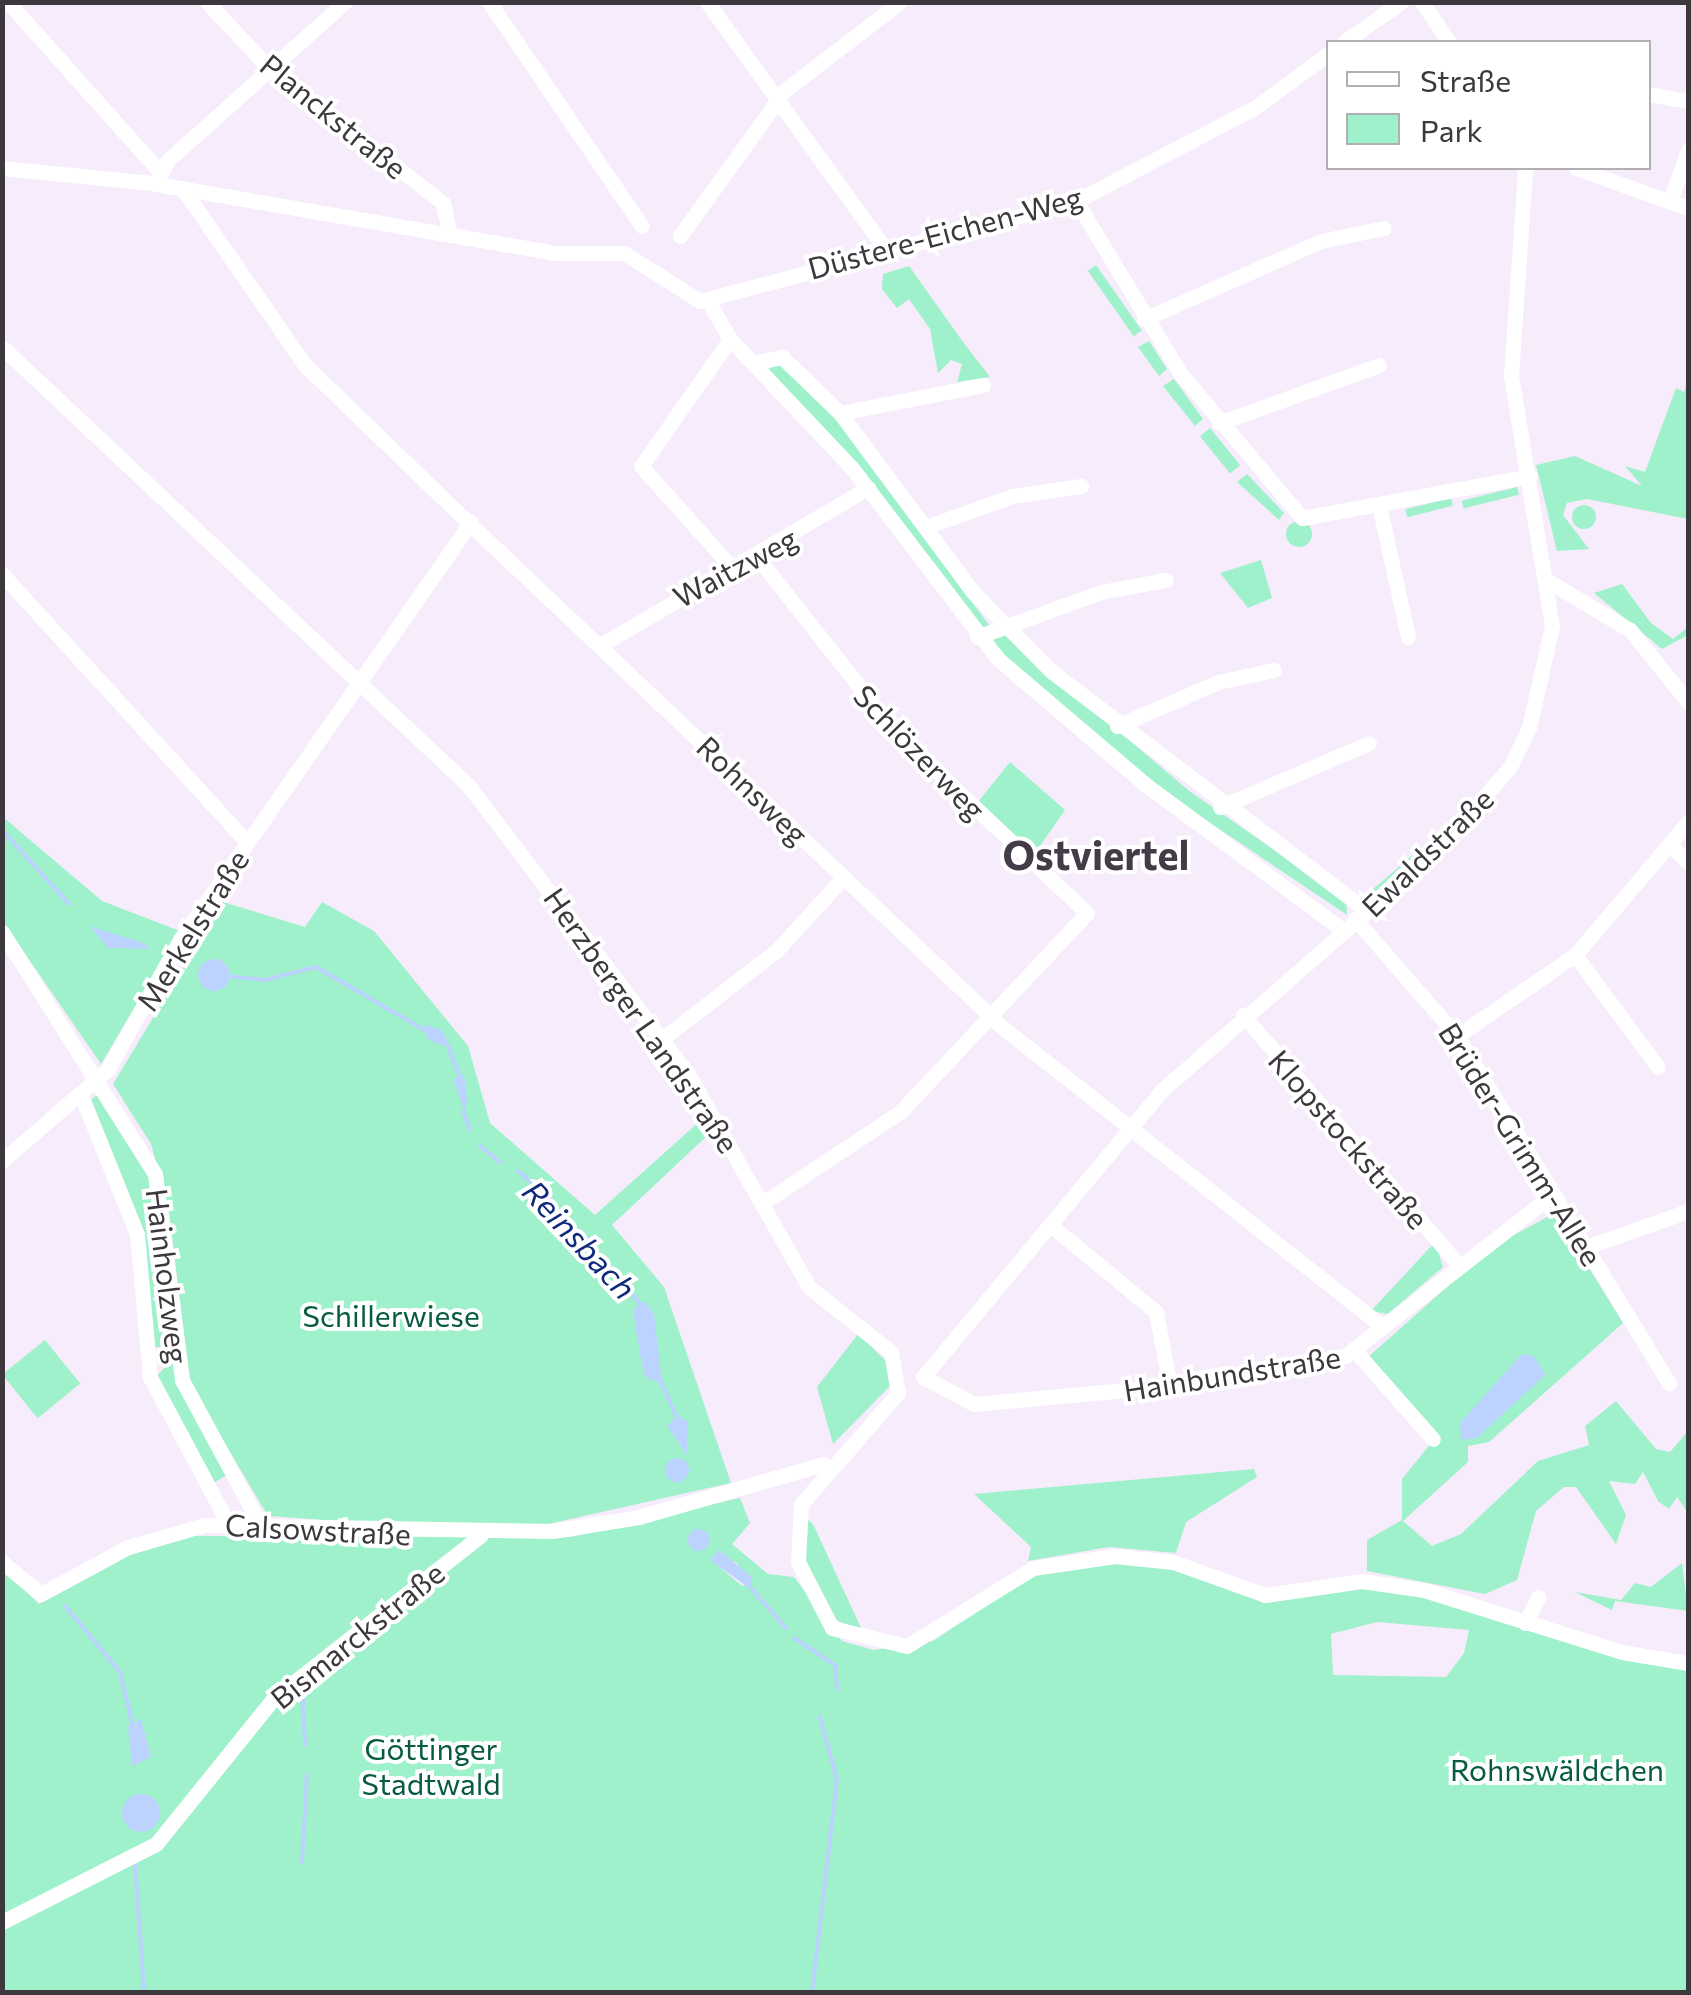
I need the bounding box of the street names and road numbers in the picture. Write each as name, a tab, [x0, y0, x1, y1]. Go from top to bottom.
street label: Planckstraße	[254, 46, 414, 186]
street label: Düstere-Eichen-Weg	[804, 178, 1086, 286]
street label: Waitzweg	[667, 519, 803, 615]
street label: Schlözerweg	[847, 677, 993, 827]
street label: Rohnsweg	[690, 728, 816, 852]
street label: Ewaldstraße	[1354, 780, 1500, 924]
street label: Merkelstraße	[128, 843, 256, 1017]
street label: Herzberger Landstraße	[537, 881, 747, 1159]
street label: Brüder-Grimm-Allee	[1432, 1016, 1610, 1272]
street label: Klopstockstraße	[1262, 1042, 1436, 1236]
street label: Hainholzweg	[139, 1186, 197, 1366]
street label: Hainbundstraße	[1121, 1338, 1343, 1408]
street label: Calsowstraße	[224, 1506, 412, 1552]
street label: Bismarckstraße	[263, 1554, 451, 1716]

